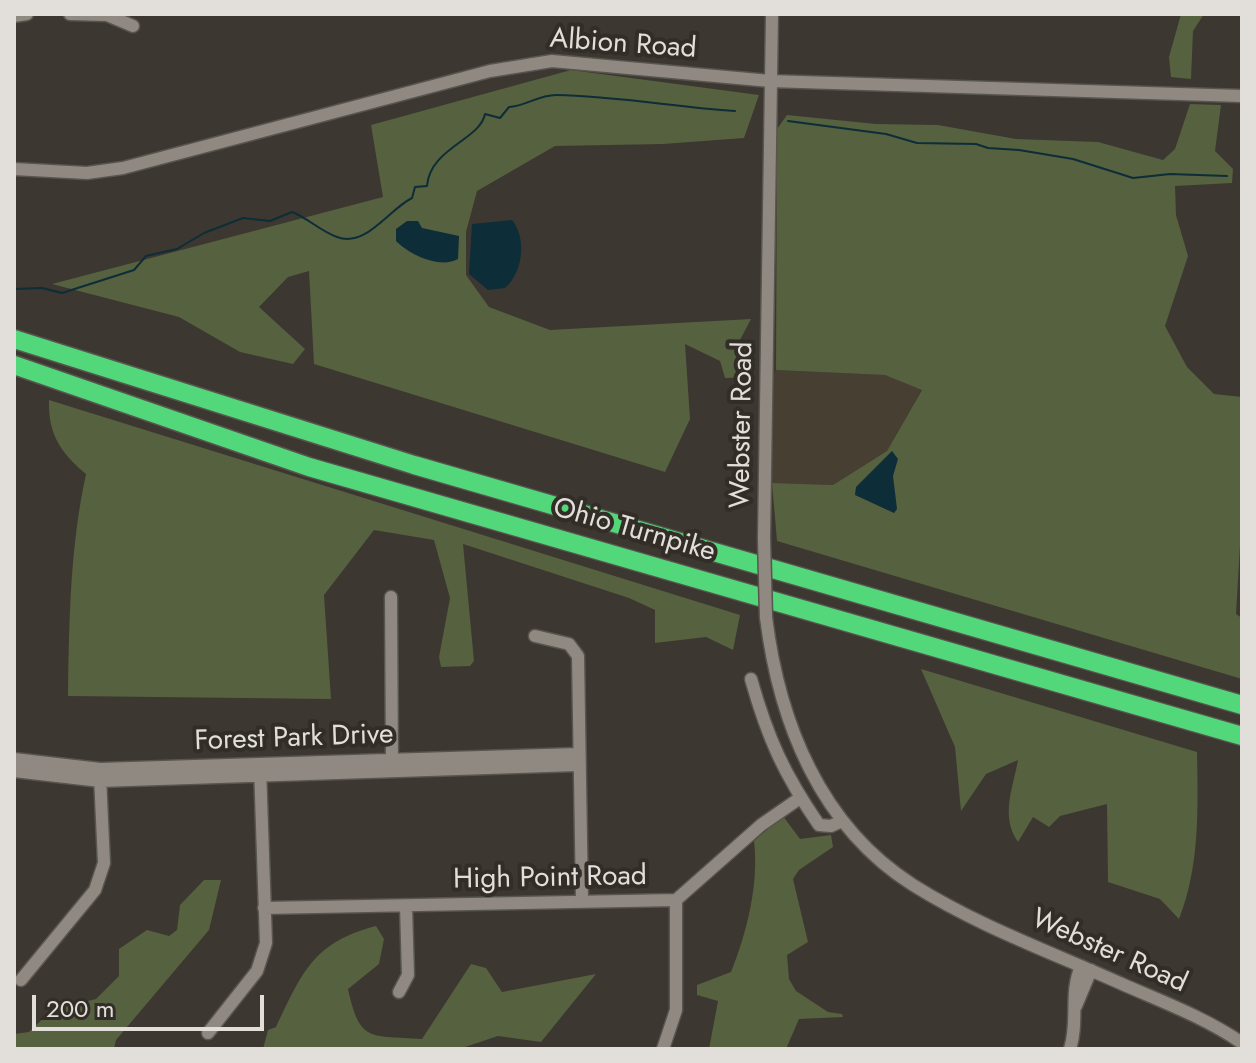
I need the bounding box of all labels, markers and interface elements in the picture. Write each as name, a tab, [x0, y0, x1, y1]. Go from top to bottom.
street label: Albion Road	[549, 23, 697, 67]
street label: Webster Road	[725, 341, 761, 509]
street label: Ohio Turnpike	[549, 492, 719, 570]
street label: Forest Park Drive	[194, 719, 394, 759]
street label: High Point Road	[453, 861, 647, 897]
street label: Webster Road	[1026, 903, 1192, 1001]
scale bar	[36, 979, 268, 1029]
text: 200 m	[46, 991, 114, 1026]

